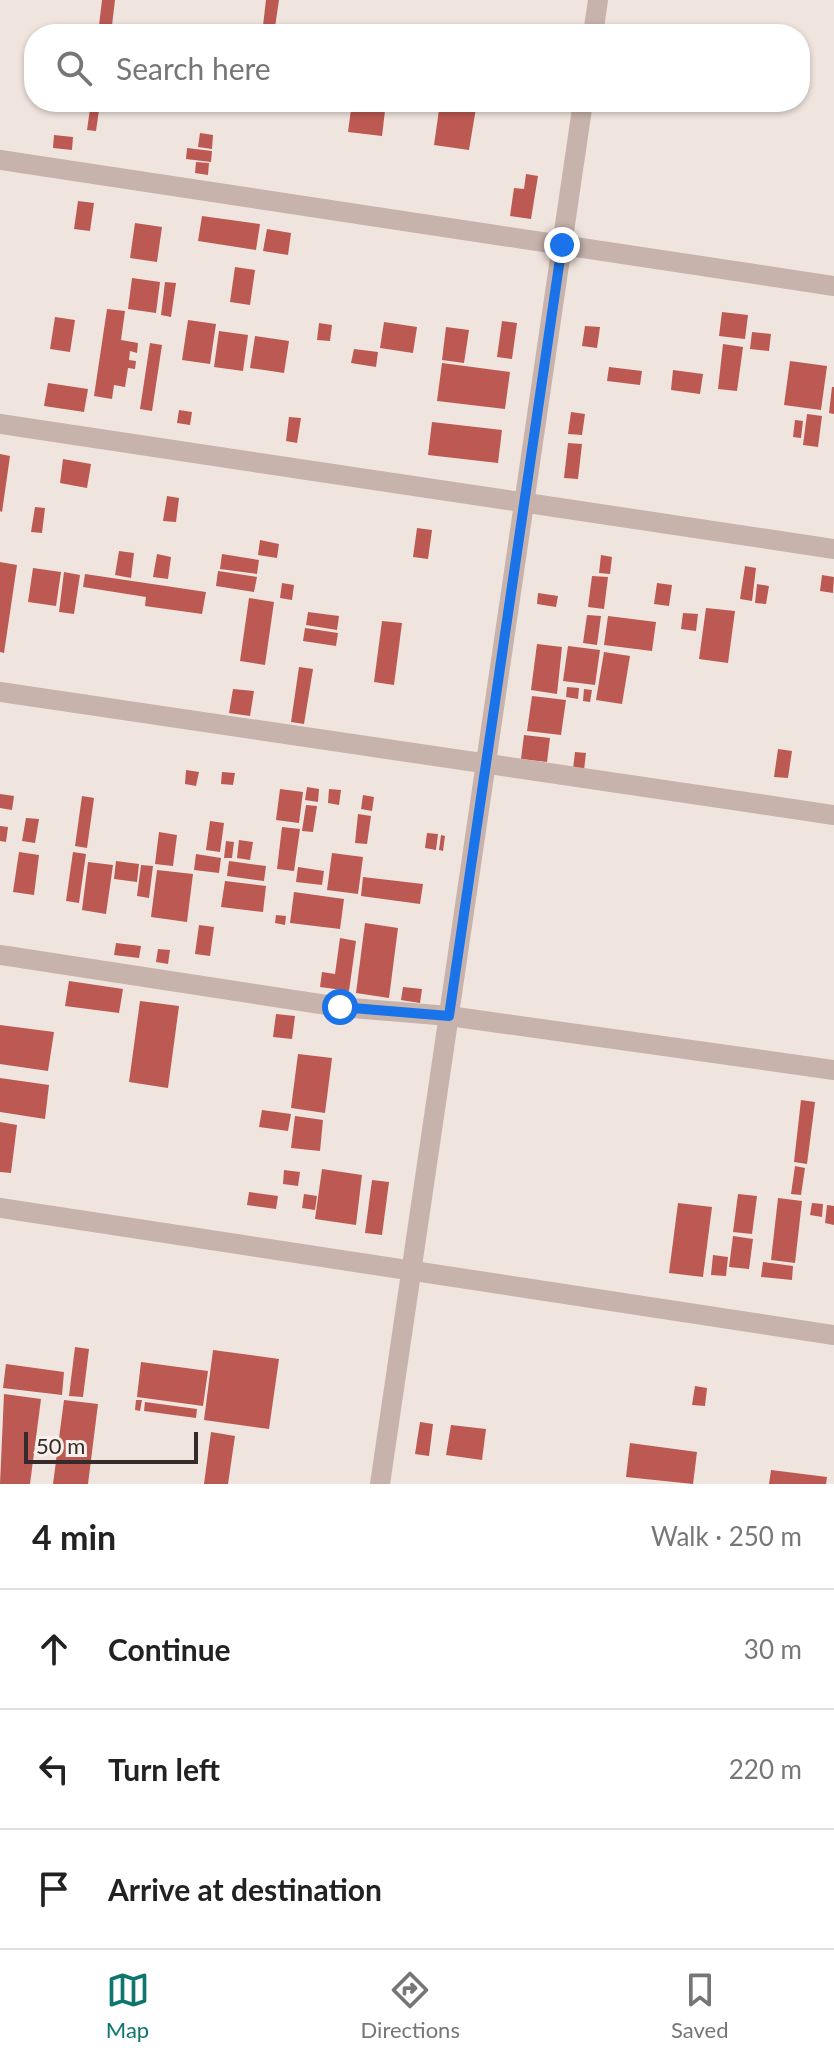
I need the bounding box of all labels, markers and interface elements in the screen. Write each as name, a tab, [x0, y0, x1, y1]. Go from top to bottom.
search box	[24, 24, 810, 112]
icon: search	[52, 46, 96, 90]
text: Search here	[116, 50, 271, 86]
route end	[544, 227, 580, 263]
route start	[322, 989, 358, 1025]
scale bar	[24, 1428, 198, 1464]
text: 50 m	[36, 1432, 85, 1459]
text: 4 min	[32, 1516, 116, 1557]
text: Walk · 250 m	[651, 1520, 802, 1552]
icon: ahead	[32, 1627, 76, 1671]
text: Continue	[108, 1631, 231, 1667]
text: 30 m	[744, 1633, 802, 1665]
icon: left	[32, 1747, 76, 1791]
text: Turn left	[108, 1751, 220, 1787]
text: 220 m	[729, 1753, 802, 1785]
icon: arrive	[32, 1867, 76, 1911]
text: Arrive at destination	[108, 1871, 382, 1907]
tab: Map	[106, 1968, 150, 2043]
tab: Directions	[361, 1968, 460, 2043]
tab: Saved	[671, 1968, 728, 2043]

